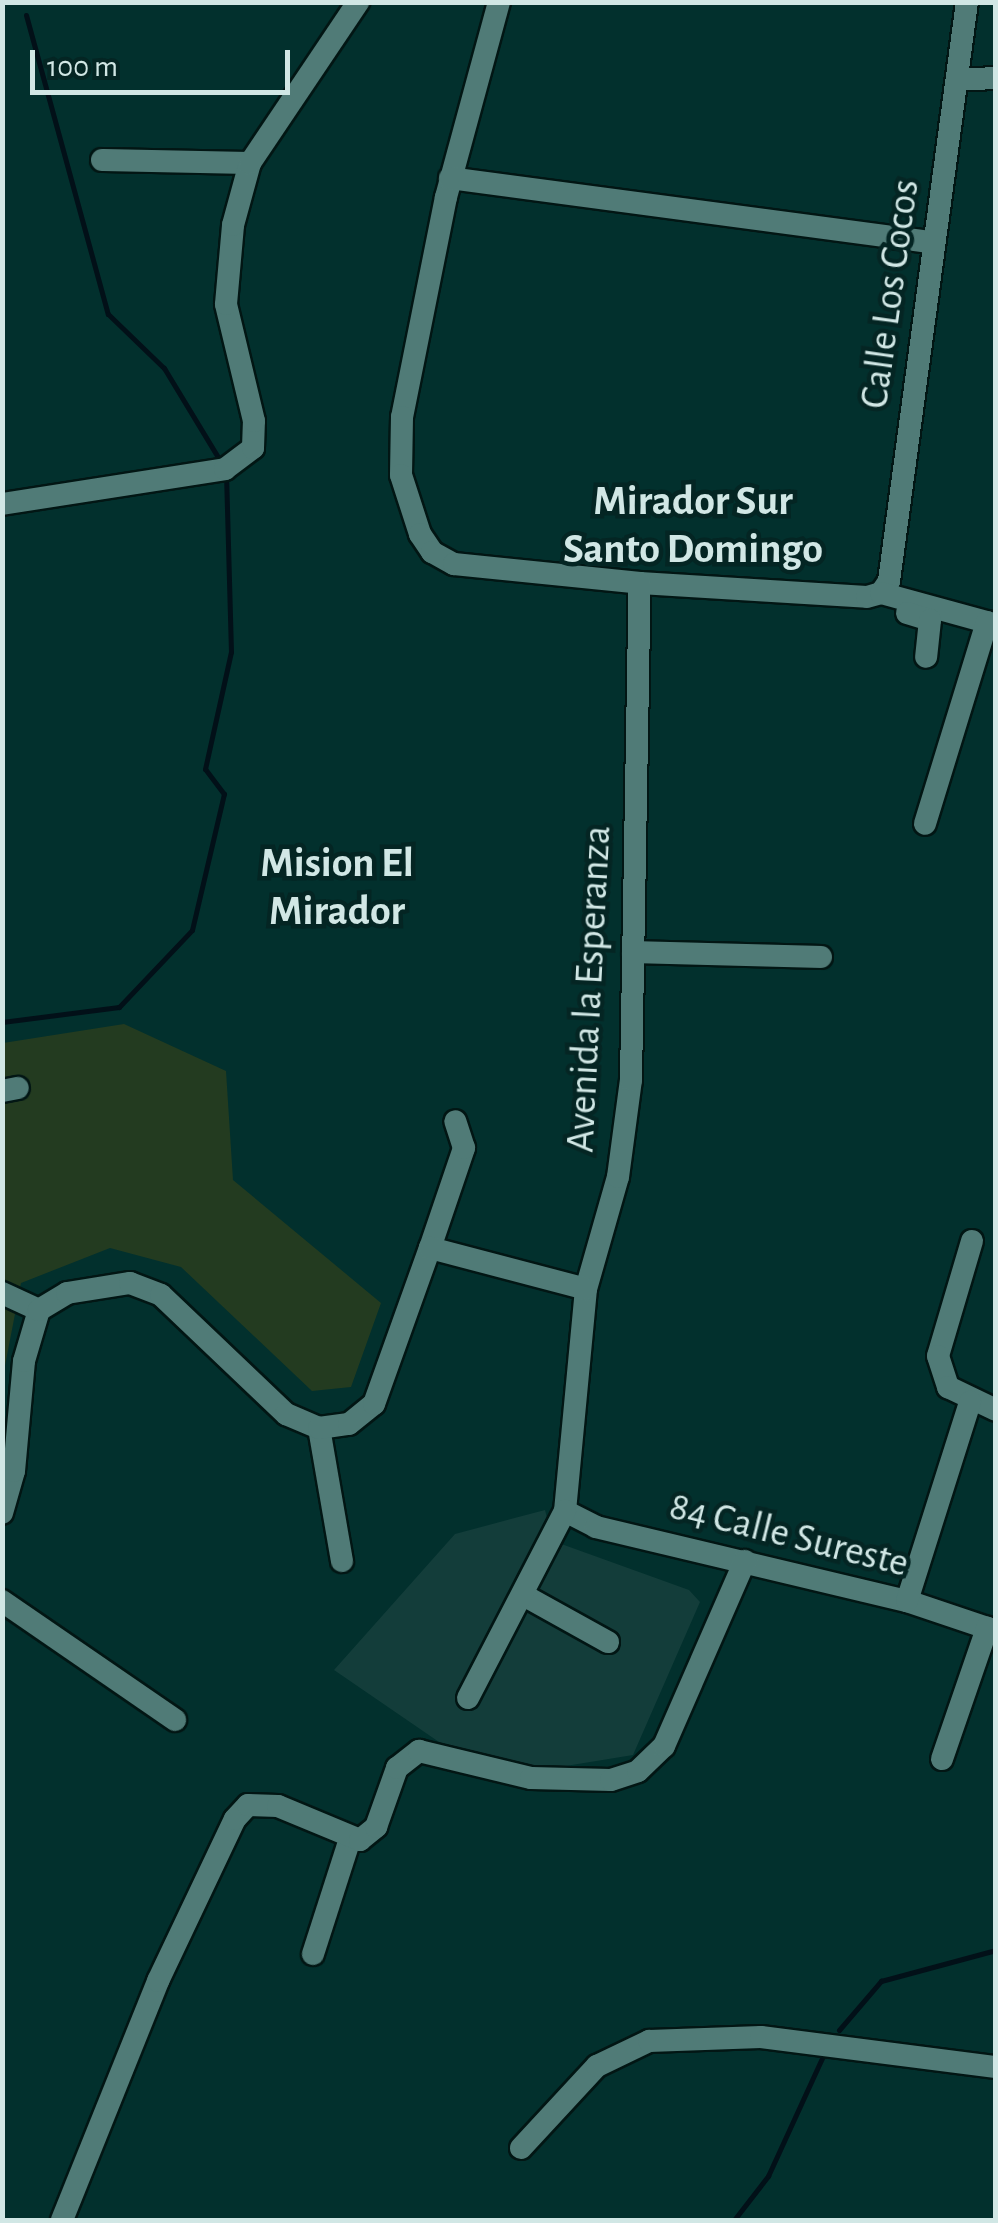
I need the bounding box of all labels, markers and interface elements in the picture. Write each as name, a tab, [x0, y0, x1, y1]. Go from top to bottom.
scale bar	[35, 30, 295, 92]
text: 100 m	[47, 52, 118, 82]
street label: Calle Los Cocos	[850, 176, 930, 412]
district label: Mirador Sur Santo Domingo	[563, 476, 823, 574]
street label: Avenida la Esperanza	[556, 824, 622, 1154]
district label: Mision El Mirador	[260, 838, 414, 936]
street label: 84 Calle Sureste	[665, 1482, 913, 1588]

